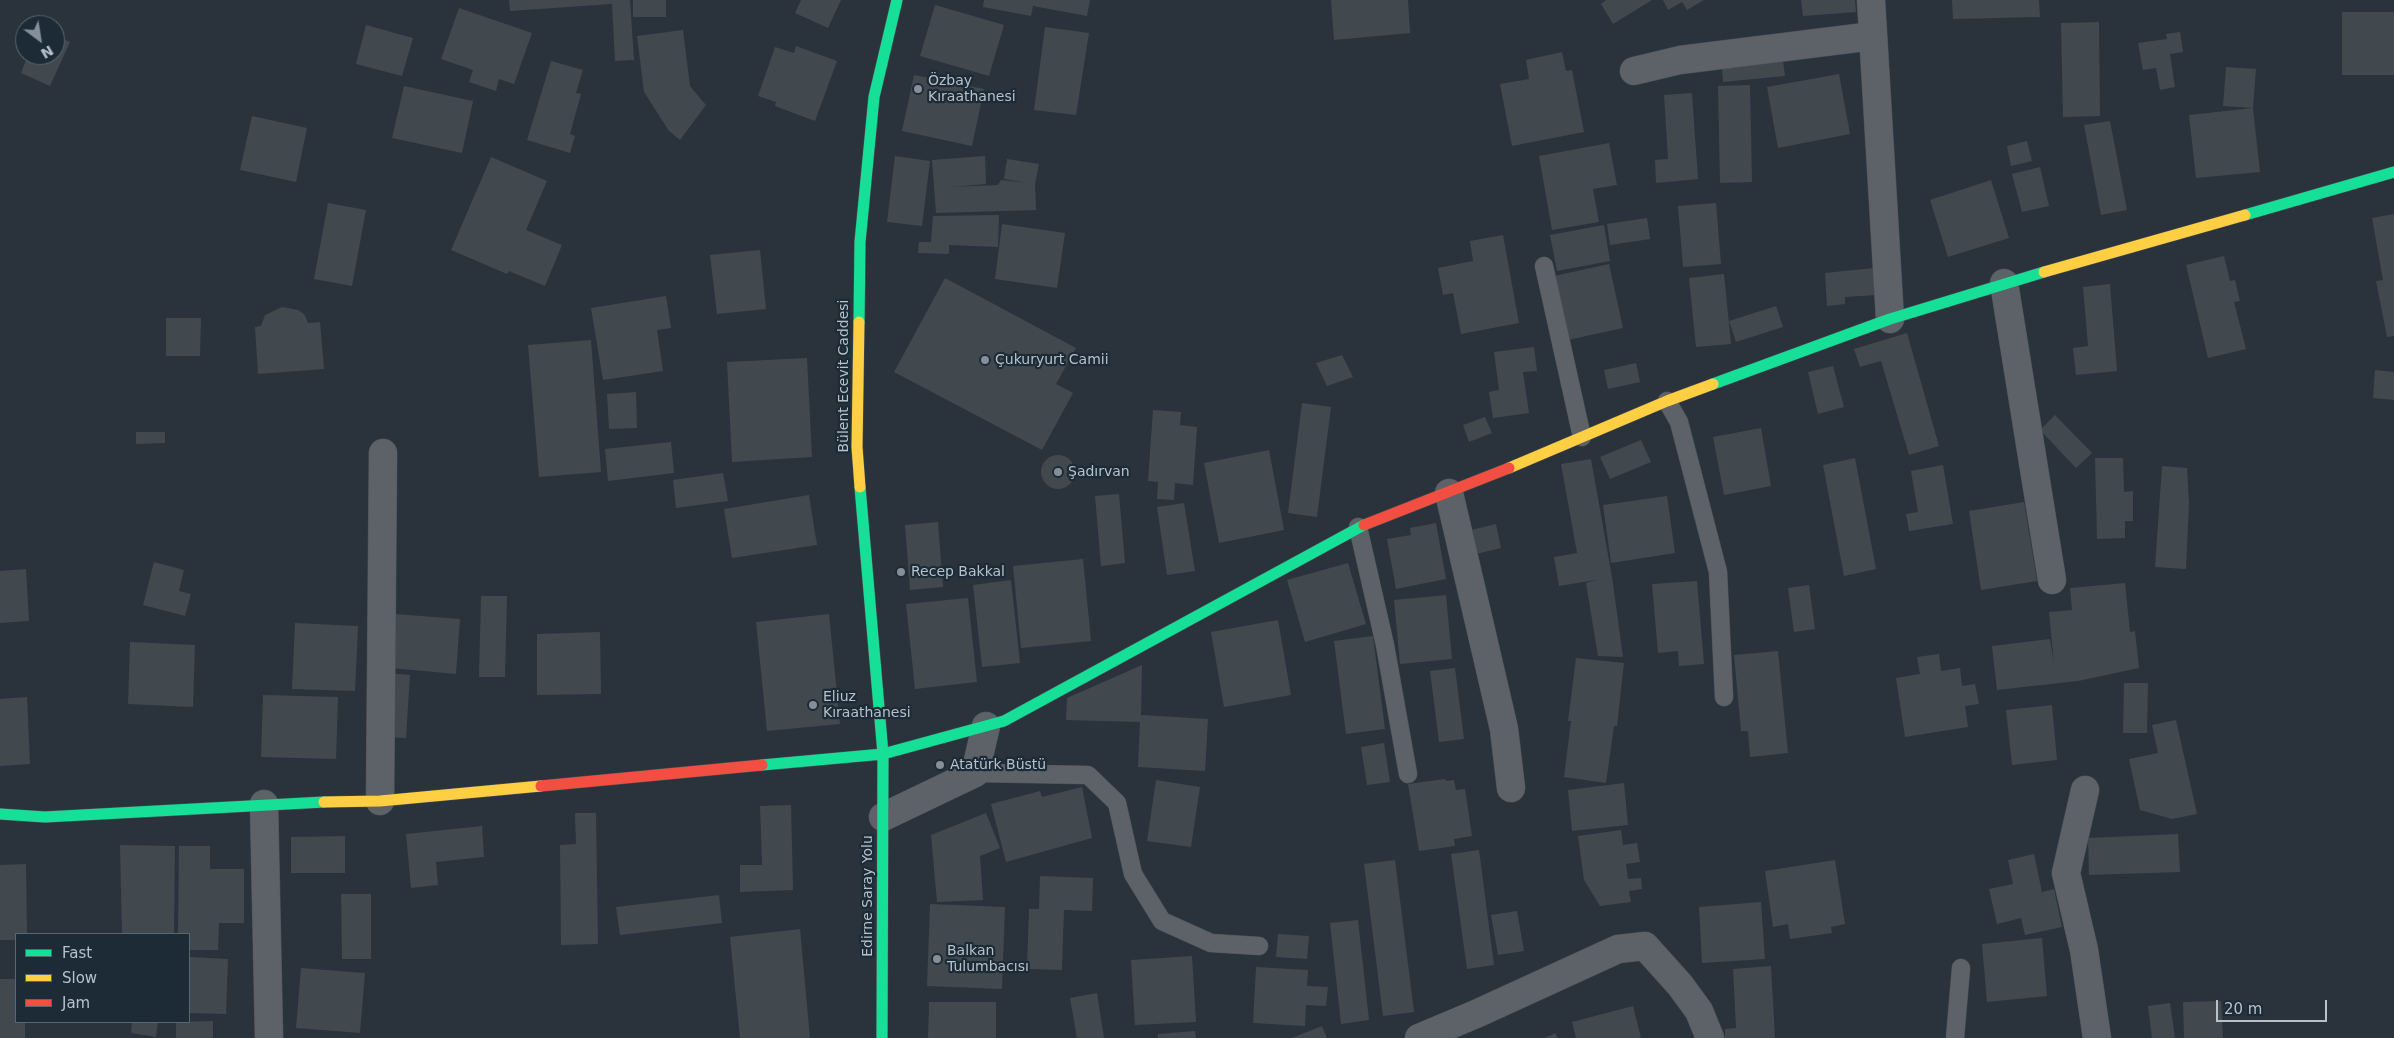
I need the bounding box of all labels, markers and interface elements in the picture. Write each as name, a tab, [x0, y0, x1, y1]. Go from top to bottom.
north arrow	[15, 15, 65, 65]
text: N	[38, 42, 56, 62]
place label: Özbay Kıraathanesi	[928, 73, 1016, 105]
marker: Özbay Kıraathanesi	[912, 83, 924, 95]
street label: Bülent Ecevit Caddesi	[836, 300, 852, 452]
place label: Çukuryurt Camii	[995, 352, 1109, 368]
marker: Çukuryurt Camii	[979, 354, 991, 366]
place label: Şadırvan	[1068, 464, 1130, 480]
marker: Şadırvan	[1052, 466, 1064, 478]
place label: Recep Bakkal	[911, 564, 1005, 580]
marker: Recep Bakkal	[895, 566, 907, 578]
place label: Eliuz Kıraathanesi	[823, 689, 911, 722]
marker: Eliuz Kıraathanesi	[807, 699, 819, 711]
place label: Atatürk Büstü	[950, 757, 1046, 773]
marker: Atatürk Büstü	[934, 759, 946, 771]
street label: Edirne Saray Yolu	[860, 835, 876, 957]
legend	[15, 933, 190, 1023]
place label: Balkan Tulumbacısı	[947, 943, 1029, 976]
text: Fast	[62, 944, 92, 962]
marker: Balkan Tulumbacısı	[931, 953, 943, 965]
text: Slow	[62, 969, 97, 987]
scale bar	[2219, 990, 2330, 1022]
text: Jam	[62, 994, 90, 1012]
text: 20 m	[2224, 1000, 2262, 1018]

